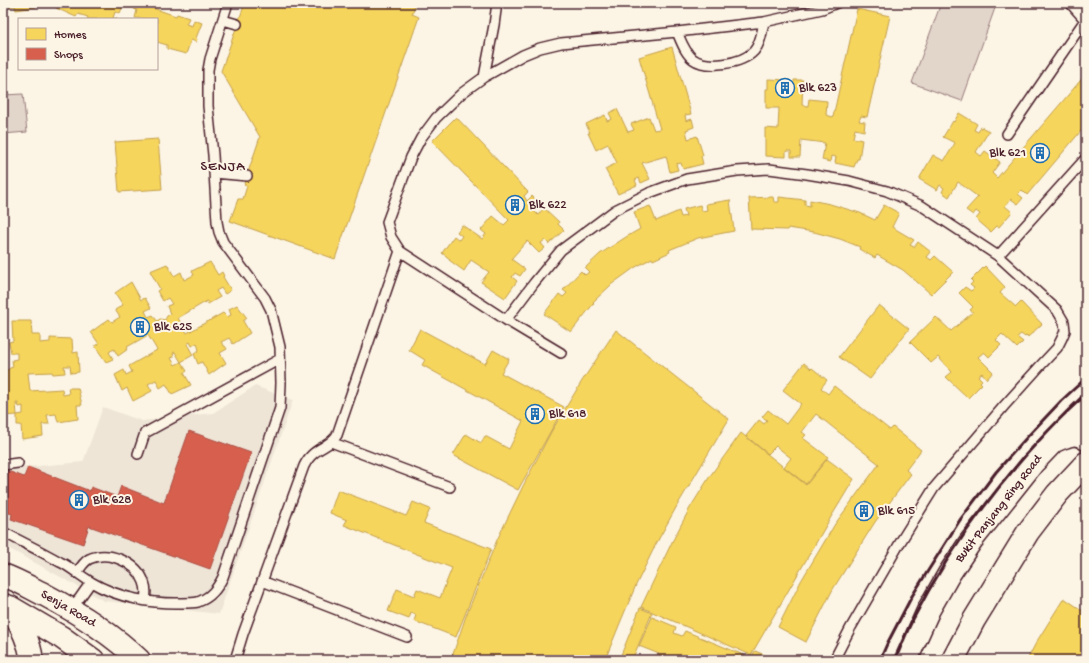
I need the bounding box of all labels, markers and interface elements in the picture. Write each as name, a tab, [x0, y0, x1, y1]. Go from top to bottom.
legend	[18, 18, 158, 70]
text: Homes	[54, 29, 87, 43]
text: Shops	[54, 49, 83, 63]
building icon: Blk 623	[774, 77, 796, 99]
place label: Blk 623	[798, 81, 837, 96]
building icon: Blk 621	[1029, 142, 1051, 164]
place label: Blk 621	[988, 146, 1026, 161]
district label: SENJA	[200, 159, 246, 176]
building icon: Blk 622	[504, 194, 526, 216]
place label: Blk 622	[528, 198, 567, 213]
building icon: Blk 625	[129, 316, 151, 338]
place label: Blk 625	[153, 320, 192, 335]
building icon: Blk 618	[524, 403, 546, 425]
place label: Blk 618	[548, 407, 586, 422]
street label: Bukit Panjang Ring Road	[952, 451, 1047, 567]
building icon: Blk 628	[68, 489, 90, 511]
place label: Blk 628	[92, 493, 131, 508]
building icon: Blk 615	[853, 500, 875, 522]
place label: Blk 615	[877, 504, 915, 519]
street label: Senja Road	[38, 587, 100, 632]

